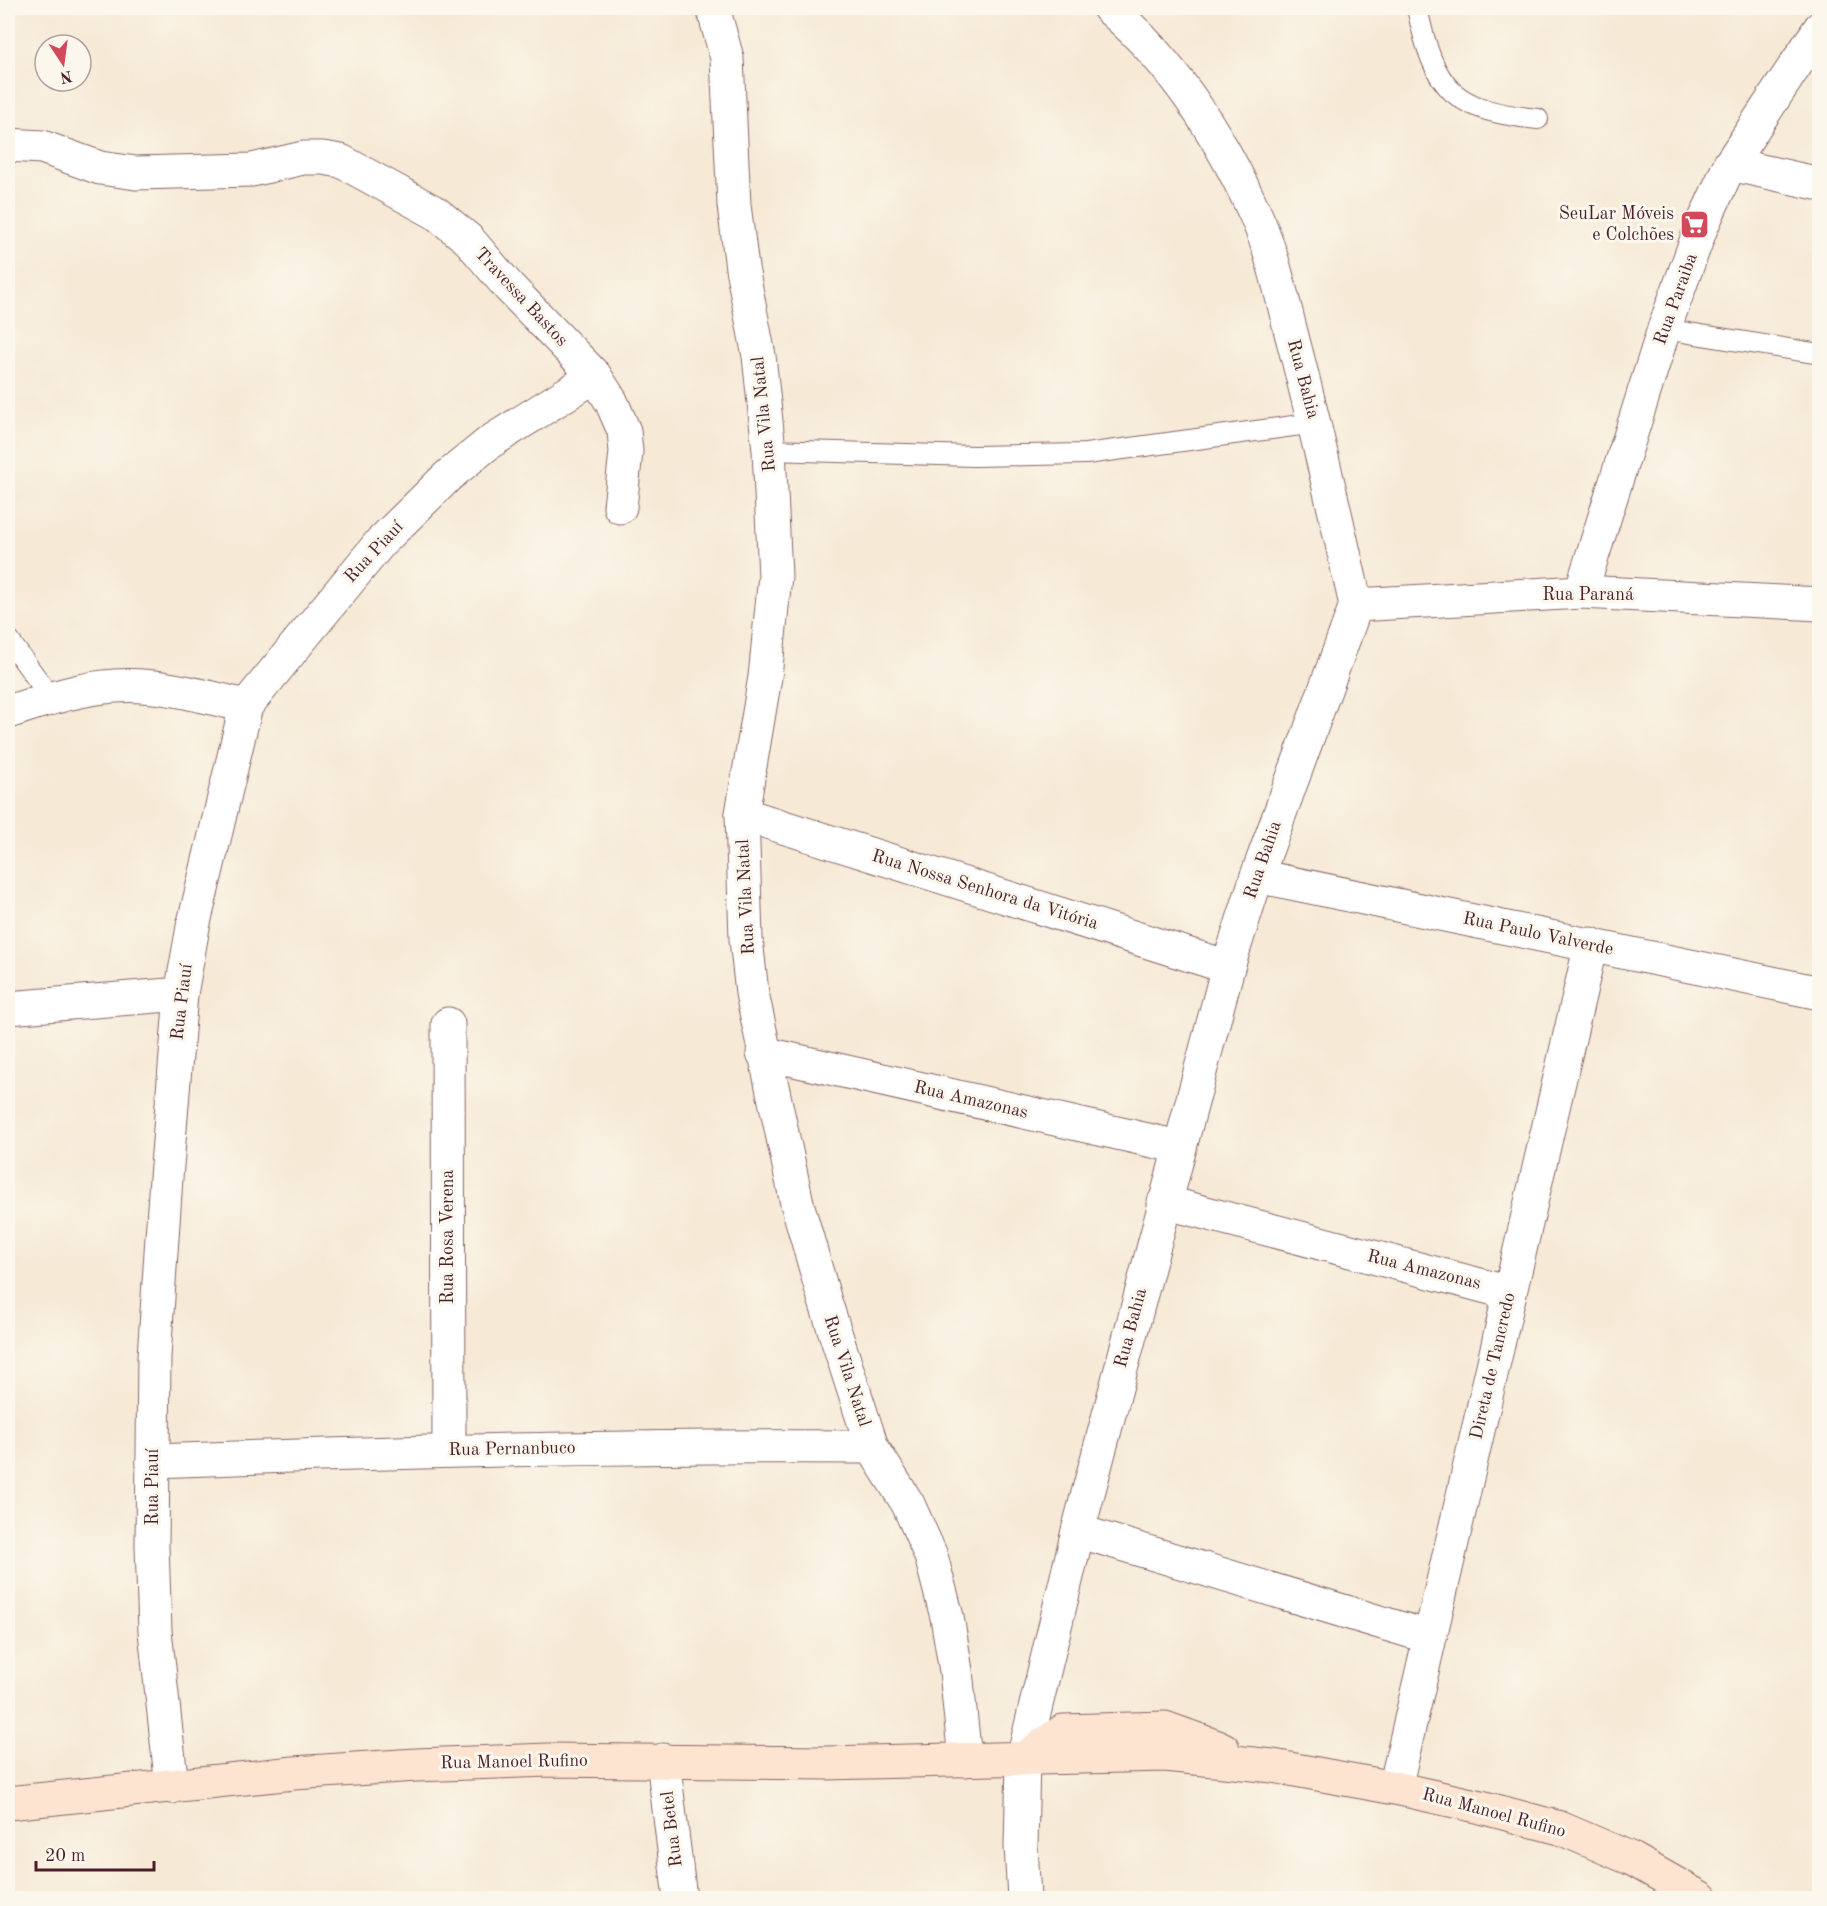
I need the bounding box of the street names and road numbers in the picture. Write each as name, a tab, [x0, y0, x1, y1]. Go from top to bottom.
street label: Travessa Bastos	[471, 244, 571, 350]
street label: Rua Paraiba	[1651, 251, 1701, 347]
street label: Rua Bahia	[1284, 337, 1322, 421]
street label: Rua Vila Natal	[749, 355, 779, 473]
street label: Rua Piauí	[341, 518, 407, 586]
street label: Rua Paraná	[1542, 586, 1634, 604]
street label: Rua Bahia	[1241, 819, 1285, 901]
street label: Rua Vila Natal	[734, 838, 758, 955]
street label: Rua Nossa Senhora da Vitória	[870, 847, 1100, 933]
street label: Rua Paulo Valverde	[1461, 909, 1615, 959]
street label: Rua Piauí	[168, 963, 196, 1041]
street label: Rua Amazonas	[912, 1078, 1030, 1122]
street label: Rua Rosa Verena	[439, 1170, 457, 1304]
street label: Rua Amazonas	[1365, 1247, 1483, 1293]
street label: Rua Bahia	[1112, 1286, 1150, 1370]
street label: Direta de Tancredo	[1467, 1291, 1519, 1441]
street label: Rua Vila Natal	[821, 1313, 874, 1429]
street label: Rua Pernanbuco	[448, 1439, 576, 1459]
street label: Rua Piauí	[144, 1448, 162, 1525]
street label: Rua Manoel Rufino	[440, 1752, 588, 1772]
street label: Rua Manoel Rufino	[1420, 1785, 1568, 1841]
street label: Rua Betel	[658, 1790, 686, 1868]

